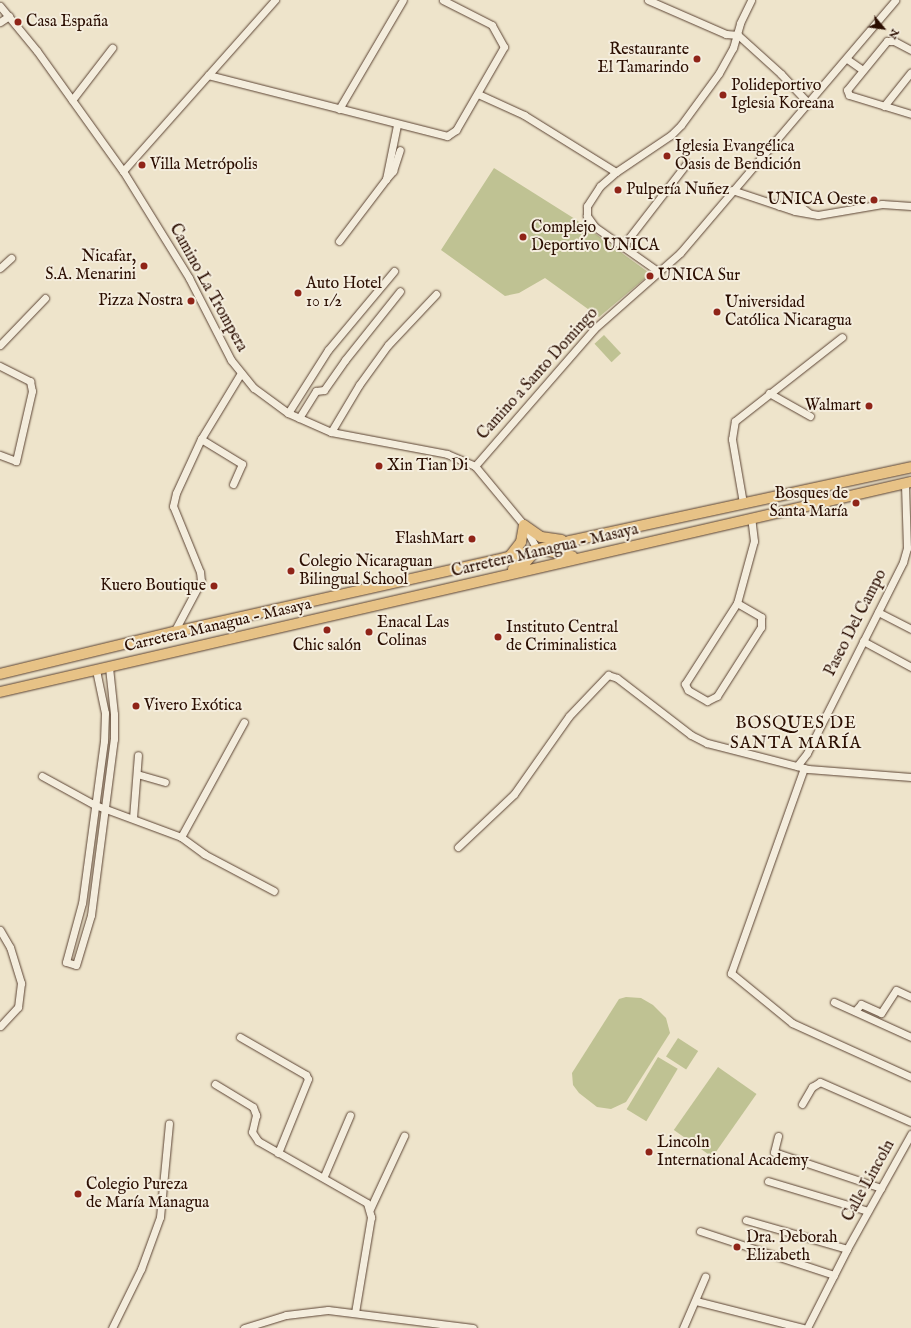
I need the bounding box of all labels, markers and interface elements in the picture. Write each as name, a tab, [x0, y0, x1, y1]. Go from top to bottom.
north arrow	[863, 8, 903, 48]
place label: Casa España	[26, 12, 108, 32]
marker: Casa España	[13, 17, 23, 27]
text: N	[885, 26, 902, 41]
place label: Restaurante El Tamarindo	[598, 40, 689, 78]
marker: Restaurante El Tamarindo	[692, 54, 702, 64]
place label: Polideportivo Iglesia Koreana	[731, 76, 834, 114]
marker: Polideportivo Iglesia Koreana	[718, 90, 728, 100]
place label: Iglesia Evangélica Oasis de Bendición	[675, 137, 801, 175]
marker: Iglesia Evangélica Oasis de Bendición	[662, 151, 672, 161]
place label: Villa Metrópolis	[150, 155, 258, 175]
marker: Villa Metrópolis	[137, 160, 147, 170]
place label: Pulpería Nuñez	[626, 180, 729, 200]
marker: Pulpería Nuñez	[613, 185, 623, 195]
place label: UNICA Oeste	[767, 190, 866, 210]
marker: UNICA Oeste	[869, 195, 879, 205]
place label: Complejo Deportivo UNICA	[531, 218, 659, 256]
street label: Camino La Trompera	[165, 221, 251, 355]
marker: Complejo Deportivo UNICA	[518, 232, 528, 242]
place label: Nicafar, S.A. Menarini	[45, 247, 136, 285]
marker: Nicafar, S.A. Menarini	[139, 261, 149, 271]
place label: UNICA Sur	[658, 266, 740, 286]
marker: UNICA Sur	[645, 271, 655, 281]
place label: Auto Hotel 10 1/2	[306, 274, 382, 312]
marker: Auto Hotel 10 1/2	[293, 288, 303, 298]
place label: Pizza Nostra	[98, 291, 183, 311]
place label: Universidad Católica Nicaragua	[725, 293, 852, 331]
marker: Pizza Nostra	[186, 296, 196, 306]
street label: Camino a Santo Domingo	[474, 304, 602, 444]
marker: Universidad Católica Nicaragua	[712, 307, 722, 317]
place label: Walmart	[805, 396, 861, 416]
marker: Walmart	[864, 401, 874, 411]
place label: Xin Tian Di	[387, 456, 468, 476]
marker: Xin Tian Di	[374, 461, 384, 471]
place label: Bosques de Santa María	[769, 484, 848, 522]
marker: Bosques de Santa María	[851, 498, 861, 508]
street label: Carretera Managua - Masaya	[450, 520, 640, 582]
place label: FlashMart	[395, 529, 464, 549]
marker: FlashMart	[467, 534, 477, 544]
place label: Colegio Nicaraguan Bilingual School	[299, 552, 433, 590]
marker: Colegio Nicaraguan Bilingual School	[286, 566, 296, 576]
street label: Paseo Del Campo	[821, 566, 891, 680]
place label: Kuero Boutique	[100, 576, 206, 596]
marker: Kuero Boutique	[209, 581, 219, 591]
street label: Carretera Managua - Masaya	[123, 595, 313, 657]
place label: Enacal Las Colinas	[377, 613, 449, 651]
place label: Instituto Central de Criminalistica	[506, 618, 618, 656]
marker: Chic salón	[322, 625, 332, 635]
marker: Enacal Las Colinas	[364, 627, 374, 637]
marker: Instituto Central de Criminalistica	[493, 632, 503, 642]
place label: Chic salón	[293, 636, 361, 656]
place label: Vivero Exótica	[144, 696, 242, 716]
marker: Vivero Exótica	[131, 701, 141, 711]
district label: BOSQUES DE SANTA MARÍA	[730, 714, 862, 754]
place label: Lincoln International Academy	[657, 1133, 809, 1171]
street label: Calle Lincoln	[839, 1137, 899, 1225]
marker: Lincoln International Academy	[644, 1147, 654, 1157]
place label: Colegio Pureza de María Managua	[86, 1175, 209, 1213]
marker: Colegio Pureza de María Managua	[73, 1189, 83, 1199]
place label: Dra. Deborah Elizabeth	[746, 1228, 837, 1266]
marker: Dra. Deborah Elizabeth	[731, 1241, 743, 1253]

